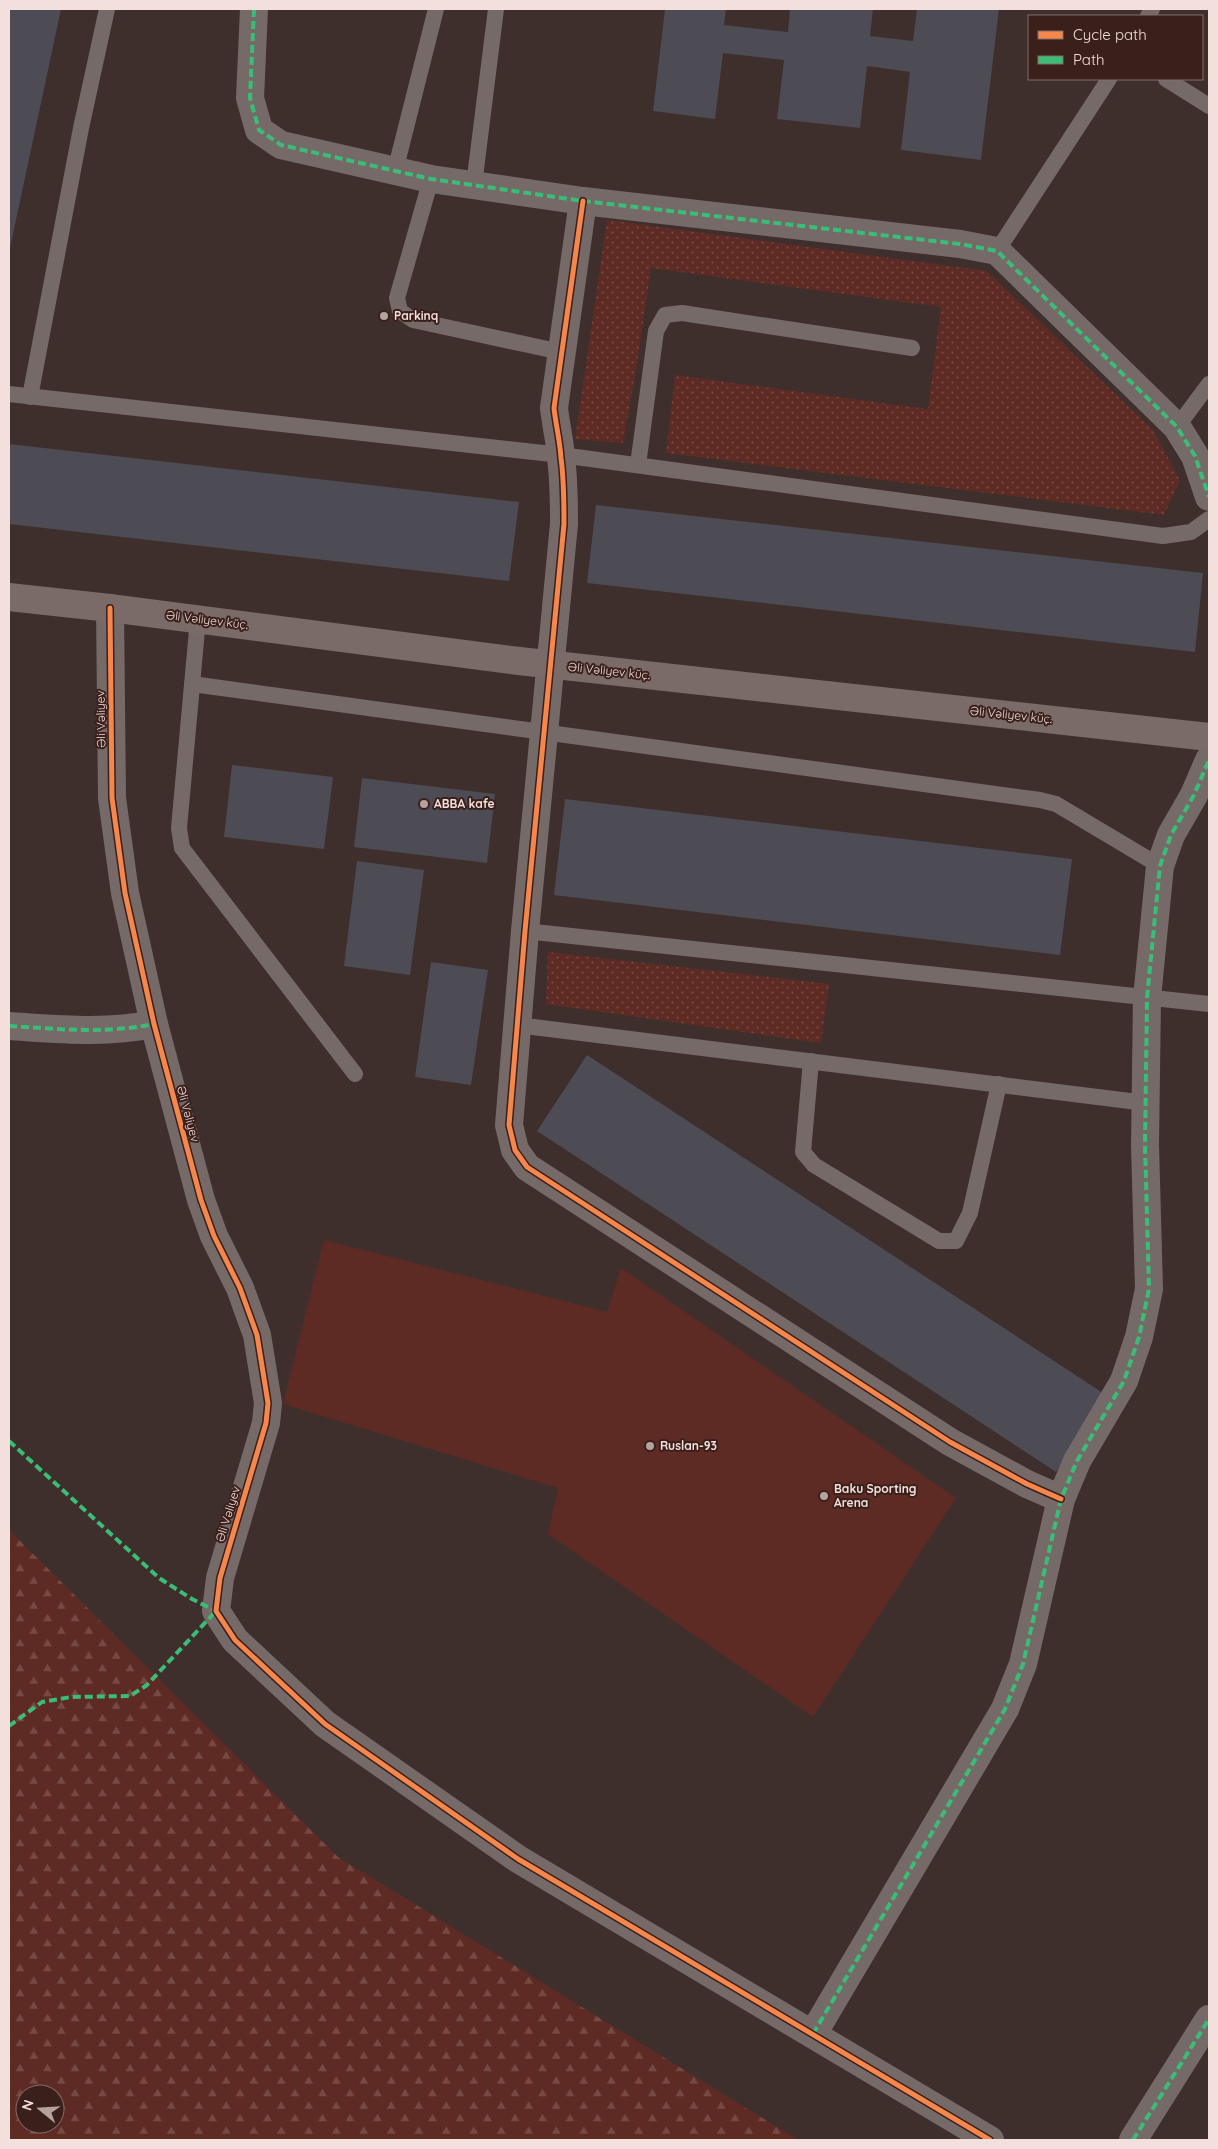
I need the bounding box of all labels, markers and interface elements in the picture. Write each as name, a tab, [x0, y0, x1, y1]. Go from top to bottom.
legend	[1028, 15, 1203, 80]
text: Cycle path	[1073, 25, 1147, 44]
text: Path	[1073, 50, 1105, 69]
place label: Parkinq	[394, 308, 438, 323]
marker: Parkinq	[378, 310, 390, 322]
street label: Əli Vəliyev küç.	[165, 607, 249, 632]
street label: Əli Vəliyev küç.	[567, 659, 651, 682]
street label: Əli Vəliyev	[92, 690, 109, 748]
street label: Əli Vəliyev küç.	[969, 703, 1053, 726]
place label: ABBA kafe	[434, 796, 495, 811]
marker: ABBA kafe	[418, 798, 430, 810]
street label: Əli Vəliyev	[174, 1084, 203, 1144]
place label: Ruslan-93	[660, 1438, 717, 1453]
marker: Ruslan-93	[644, 1440, 656, 1452]
place label: Baku Sporting Arena	[834, 1481, 917, 1510]
street label: Əli Vəliyev	[212, 1484, 243, 1544]
marker: Baku Sporting Arena	[818, 1490, 830, 1502]
north arrow	[15, 2084, 65, 2134]
text: N	[17, 2097, 38, 2113]

